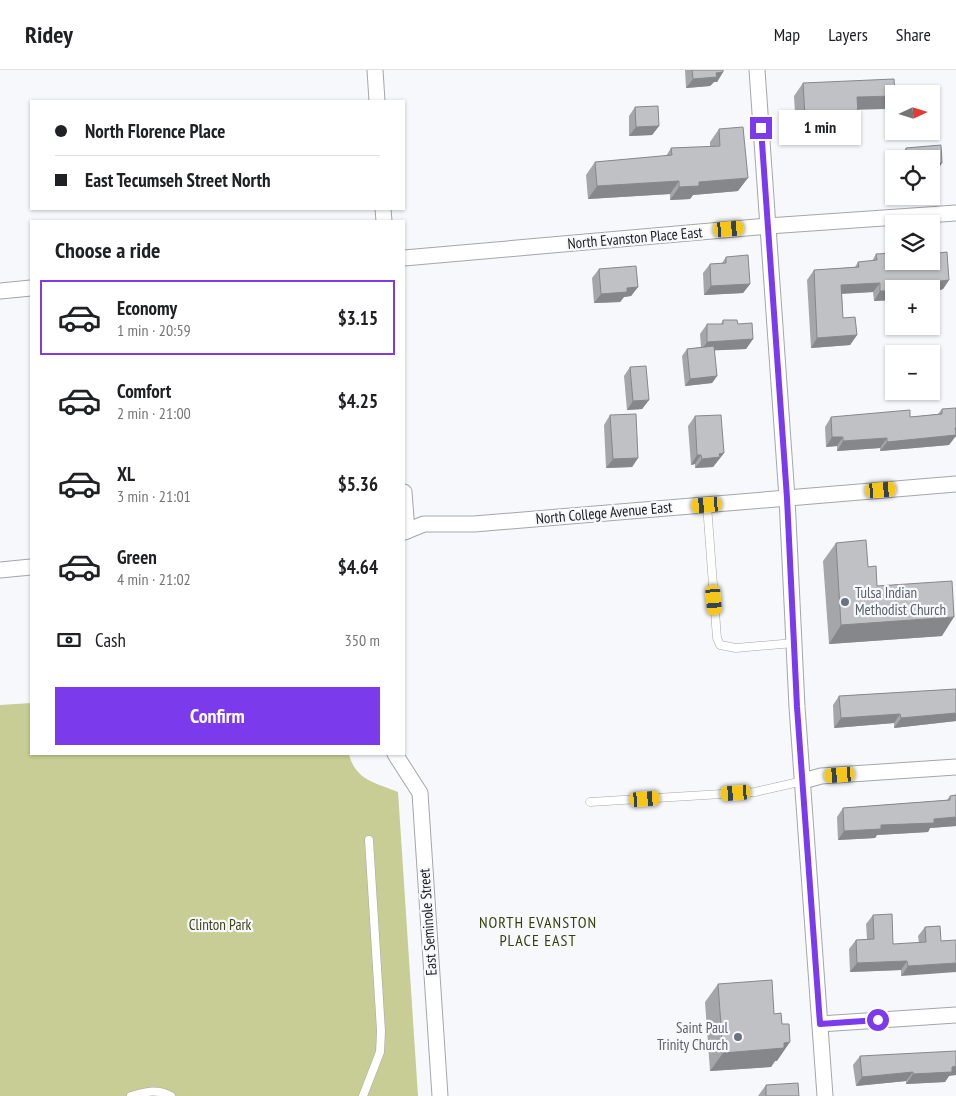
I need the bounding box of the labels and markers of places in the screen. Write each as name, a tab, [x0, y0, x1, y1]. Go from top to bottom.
place label: Tulsa Indian Methodist Church	[855, 583, 946, 619]
marker: Tulsa Indian Methodist Church	[839, 596, 851, 608]
place label: Saint Paul Trinity Church	[657, 1018, 728, 1054]
marker: Saint Paul Trinity Church	[732, 1031, 744, 1043]

